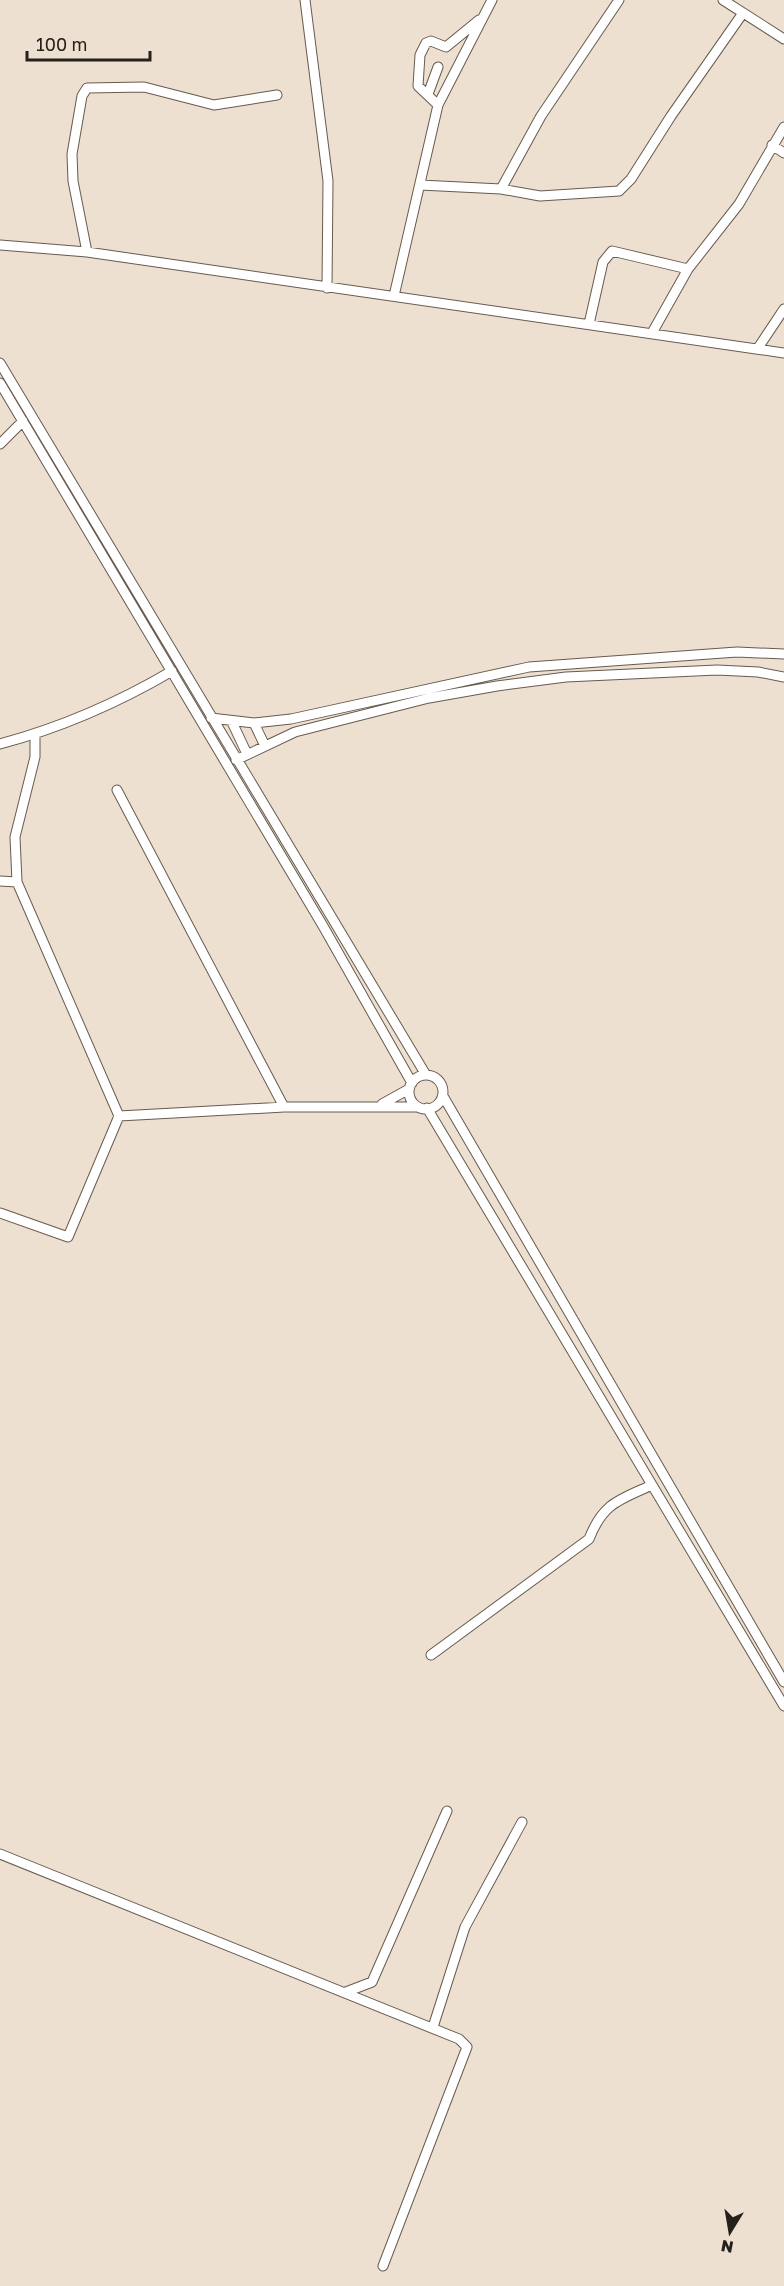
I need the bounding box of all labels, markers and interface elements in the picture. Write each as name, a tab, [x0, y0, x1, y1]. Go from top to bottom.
scale bar	[27, 24, 150, 62]
text: 100 m	[36, 33, 87, 55]
north arrow	[700, 2202, 760, 2262]
text: N	[719, 2236, 735, 2258]

